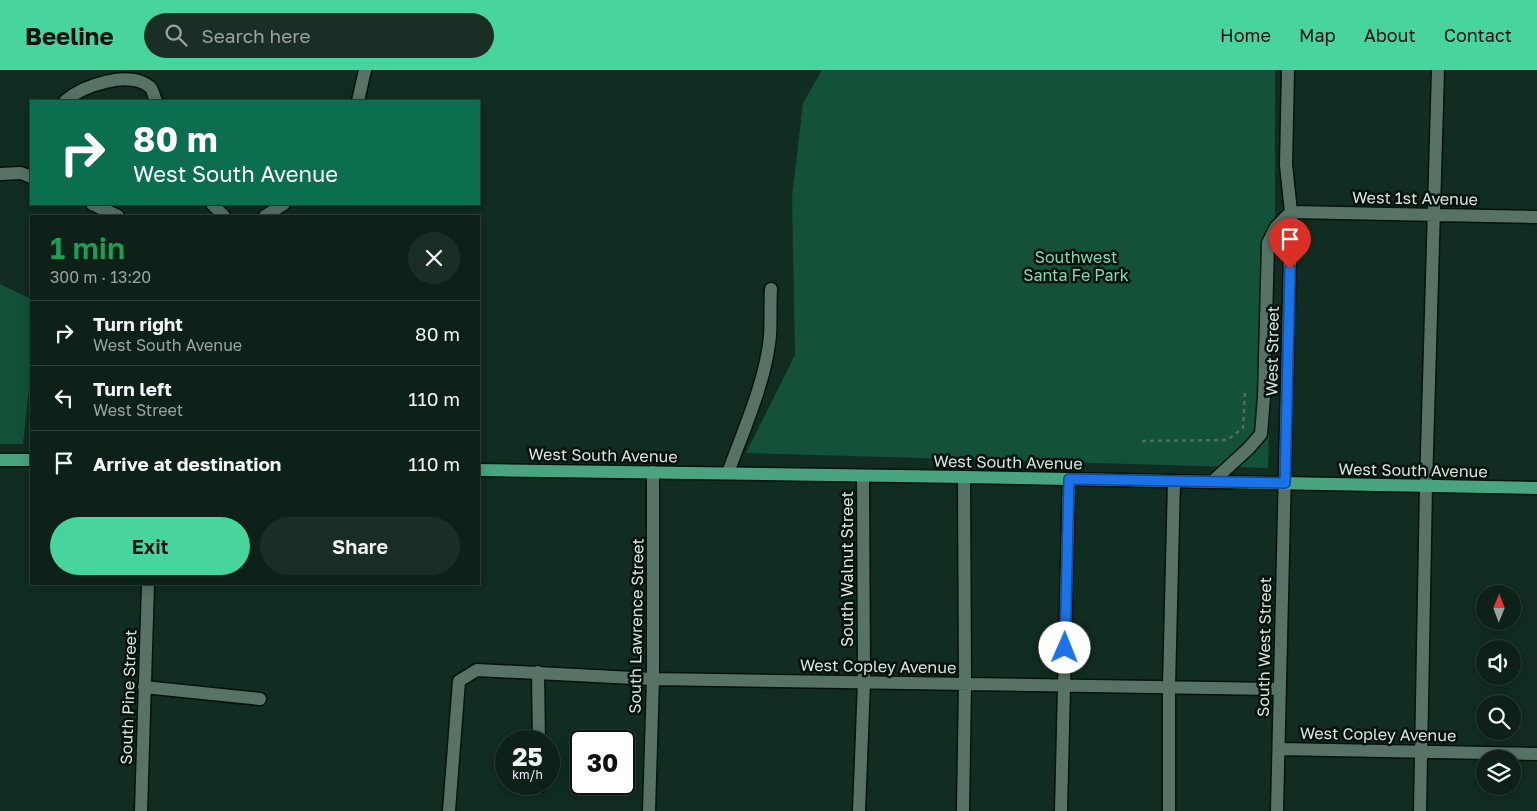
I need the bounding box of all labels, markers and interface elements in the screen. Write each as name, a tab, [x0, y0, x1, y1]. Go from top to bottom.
search box	[144, 13, 494, 58]
text: Beeline	[25, 21, 114, 50]
icon: search	[162, 21, 190, 49]
text: Search here	[202, 24, 310, 47]
text: Home	[1220, 24, 1271, 46]
text: Map	[1299, 24, 1336, 46]
text: About	[1364, 24, 1416, 46]
text: Contact	[1444, 24, 1512, 46]
text: 80 m	[133, 118, 218, 160]
icon: right	[50, 120, 115, 185]
text: West South Avenue	[133, 160, 338, 187]
street label: West 1st Avenue	[1352, 187, 1478, 209]
pin	[1269, 218, 1311, 269]
icon: arrive	[1276, 225, 1304, 253]
text: 1 min	[50, 230, 125, 266]
button: close	[408, 232, 460, 284]
park label: Southwest Santa Fe Park	[1023, 247, 1129, 285]
text: 300 m · 13:20	[50, 267, 151, 287]
street label: West Street	[1261, 306, 1283, 396]
text: Turn right	[93, 312, 183, 335]
icon: right	[50, 319, 78, 347]
text: 80 m	[415, 322, 460, 345]
text: West South Avenue	[93, 335, 242, 355]
text: Turn left	[93, 377, 172, 400]
icon: left	[50, 384, 78, 412]
text: 110 m	[408, 387, 460, 410]
text: West Street	[93, 400, 183, 420]
street label: West South Avenue	[528, 444, 678, 466]
icon: arrive	[50, 449, 78, 477]
street label: West South Avenue	[933, 451, 1083, 473]
text: Arrive at destination	[93, 452, 281, 475]
text: 110 m	[408, 452, 460, 475]
street label: West South Avenue	[1338, 459, 1488, 481]
street label: South Walnut Street	[837, 491, 857, 647]
button: Exit	[50, 517, 250, 575]
button: Share	[260, 517, 460, 575]
street label: South Lawrence Street	[624, 538, 648, 714]
street label: South West Street	[1253, 577, 1275, 717]
north arrow	[1476, 585, 1521, 630]
map controls	[1476, 585, 1521, 795]
position arrow	[1038, 621, 1090, 673]
street label: South Pine Street	[116, 629, 140, 765]
button: sound	[1476, 640, 1521, 685]
street label: West Copley Avenue	[800, 655, 956, 677]
button: search	[1476, 695, 1521, 740]
street label: West Copley Avenue	[1300, 723, 1456, 745]
speed limit sign: 30	[570, 730, 635, 795]
text: 25	[512, 741, 543, 772]
button: layers	[1476, 750, 1521, 795]
text: km/h	[512, 767, 543, 782]

